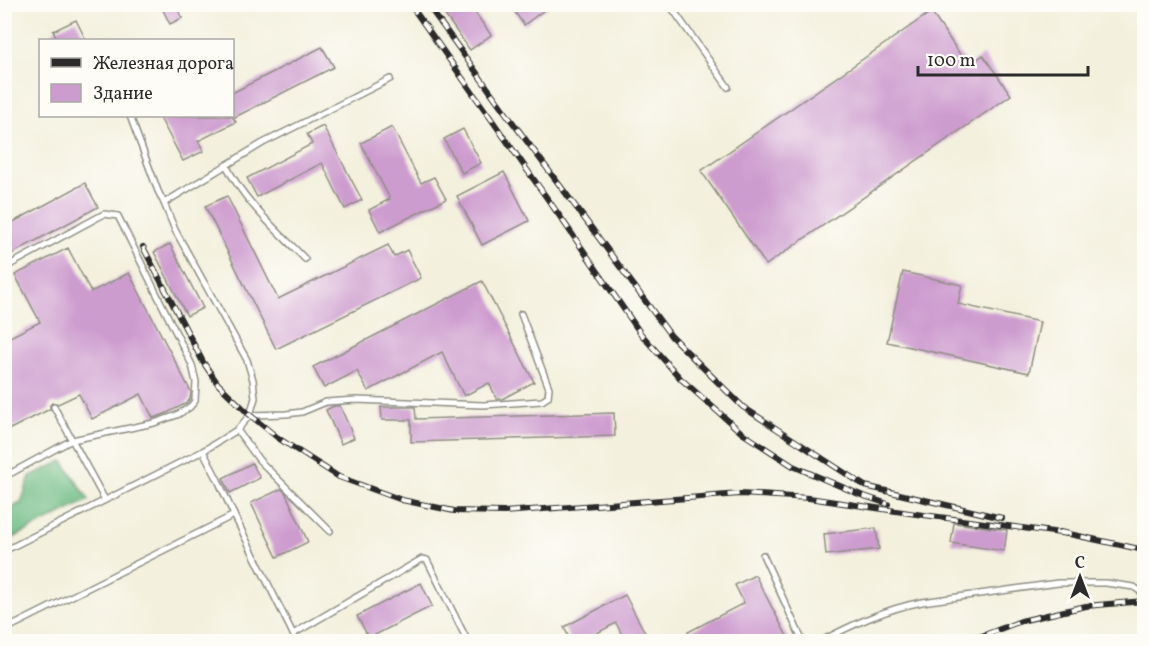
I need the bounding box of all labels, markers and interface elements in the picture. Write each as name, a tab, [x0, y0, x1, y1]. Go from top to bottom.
legend	[39, 39, 234, 117]
scale bar	[918, 39, 1088, 77]
text: 100 m	[927, 49, 976, 74]
text: Железная дорога	[93, 52, 234, 77]
text: Здание	[93, 82, 153, 107]
north arrow	[1050, 547, 1110, 607]
text: С	[1075, 553, 1085, 575]

